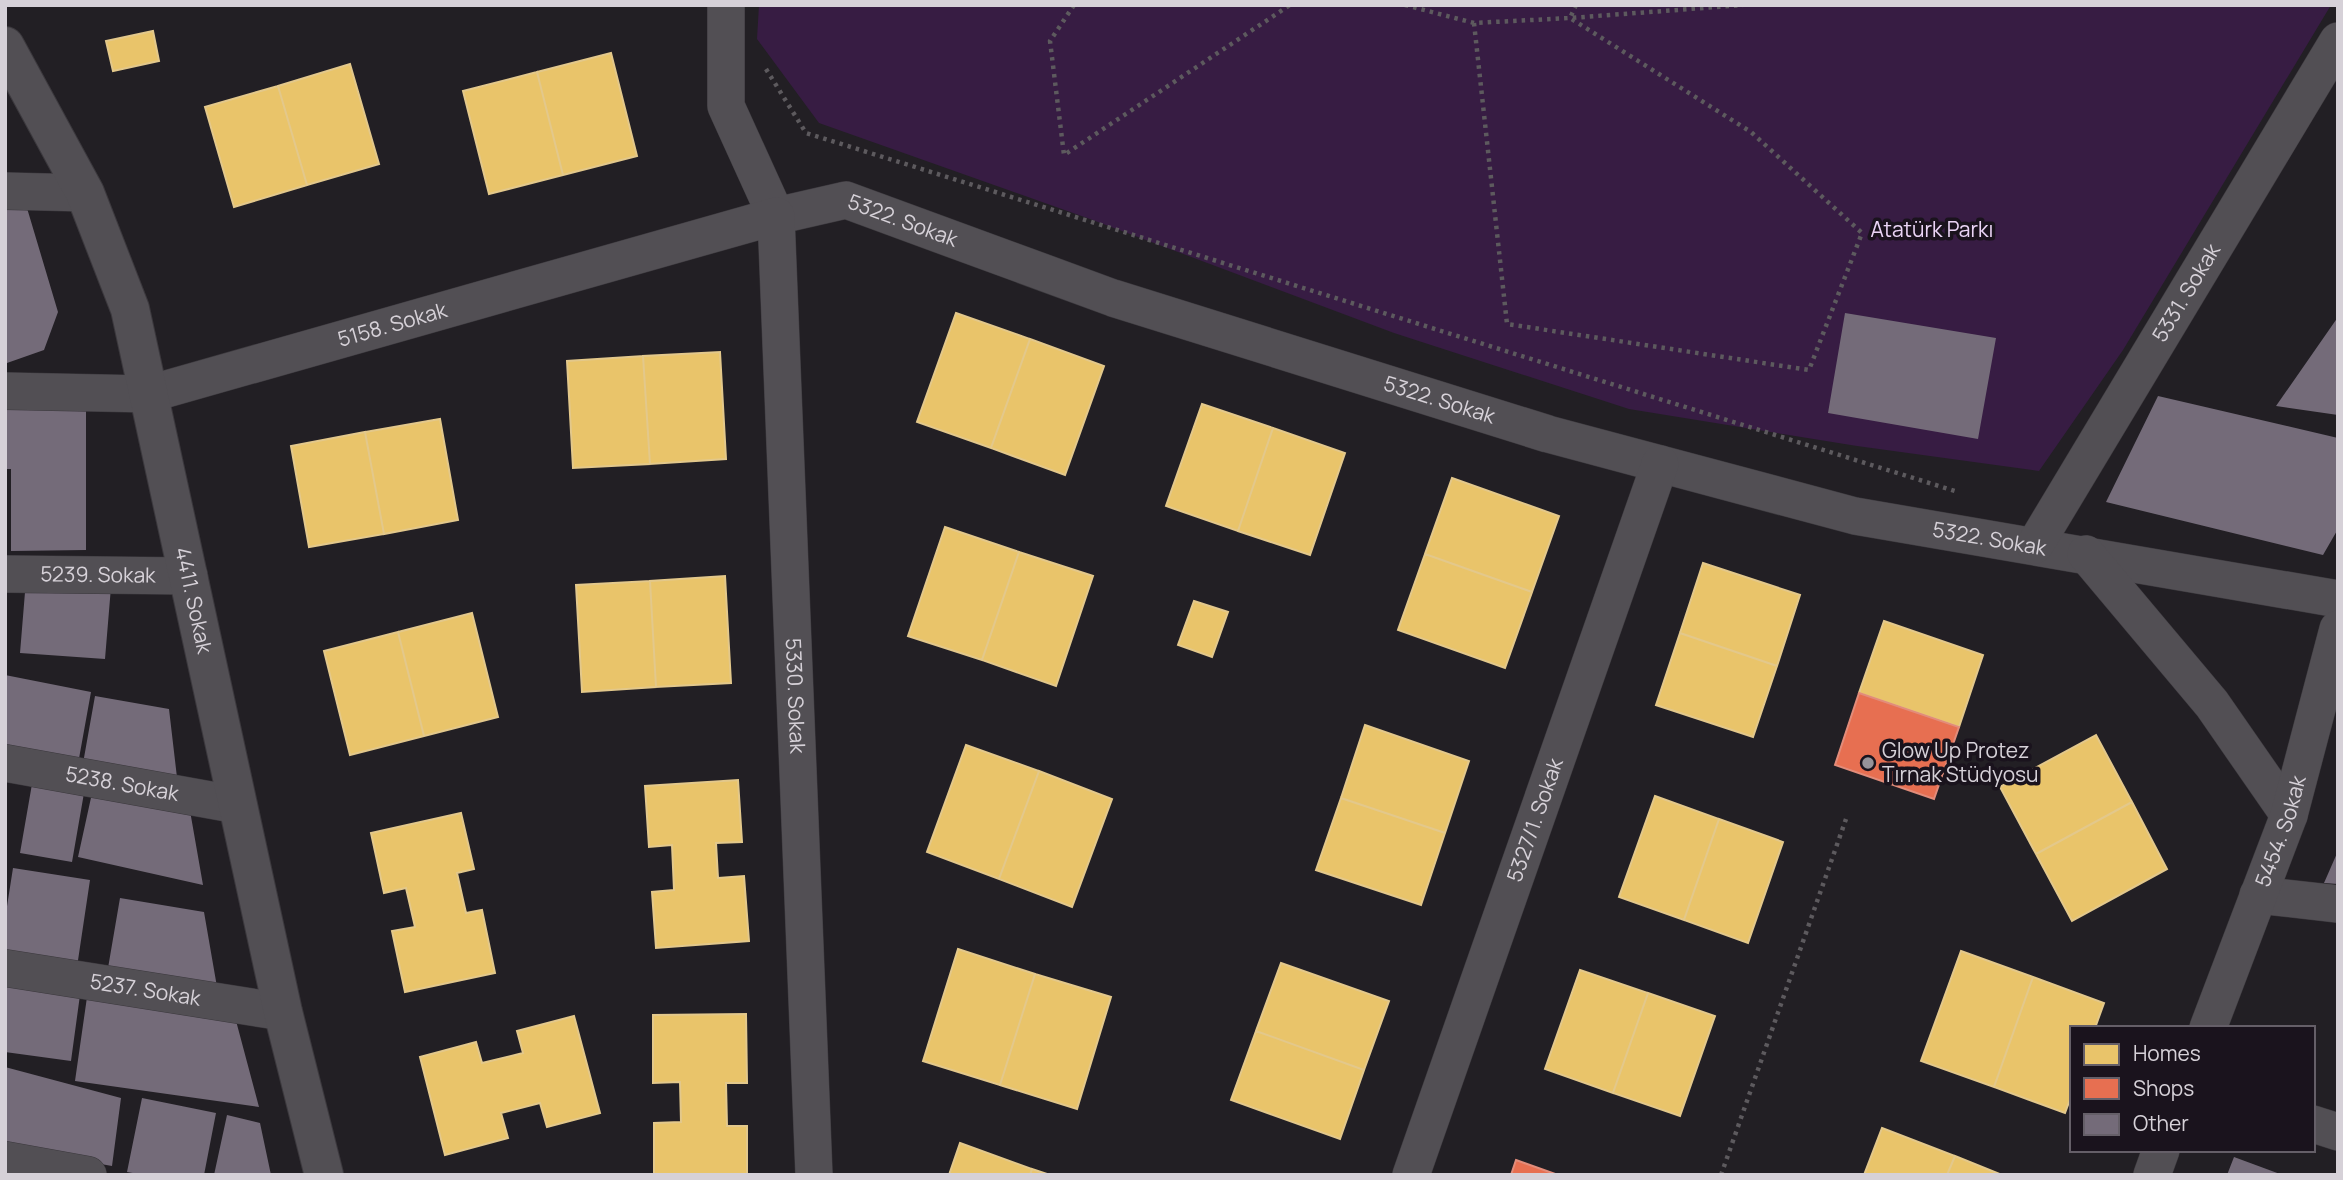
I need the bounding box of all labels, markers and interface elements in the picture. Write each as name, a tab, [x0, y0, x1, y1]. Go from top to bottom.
street label: 5322. Sokak	[844, 187, 962, 253]
park label: Atatürk Parkı	[1871, 215, 1993, 243]
street label: 5331. Sokak	[2145, 238, 2226, 347]
street label: 5158. Sokak	[334, 295, 450, 353]
street label: 5322. Sokak	[1381, 369, 1499, 430]
street label: 5322. Sokak	[1931, 515, 2049, 562]
street label: 4411. Sokak	[169, 544, 220, 656]
street label: 5239. Sokak	[40, 559, 156, 589]
street label: 5330. Sokak	[780, 637, 812, 755]
place label: Glow Up Protez Tırnak Stüdyosu	[1882, 736, 2039, 788]
street label: 5327/1. Sokak	[1500, 754, 1569, 885]
marker: Glow Up Protez Tırnak Stüdyosu	[1860, 755, 1876, 771]
street label: 5238. Sokak	[63, 759, 182, 807]
street label: 5454. Sokak	[2248, 772, 2312, 891]
street label: 5237. Sokak	[88, 967, 203, 1012]
legend	[2070, 1026, 2315, 1152]
text: Homes	[2133, 1039, 2201, 1067]
text: Shops	[2133, 1074, 2194, 1102]
text: Other	[2133, 1109, 2189, 1137]

